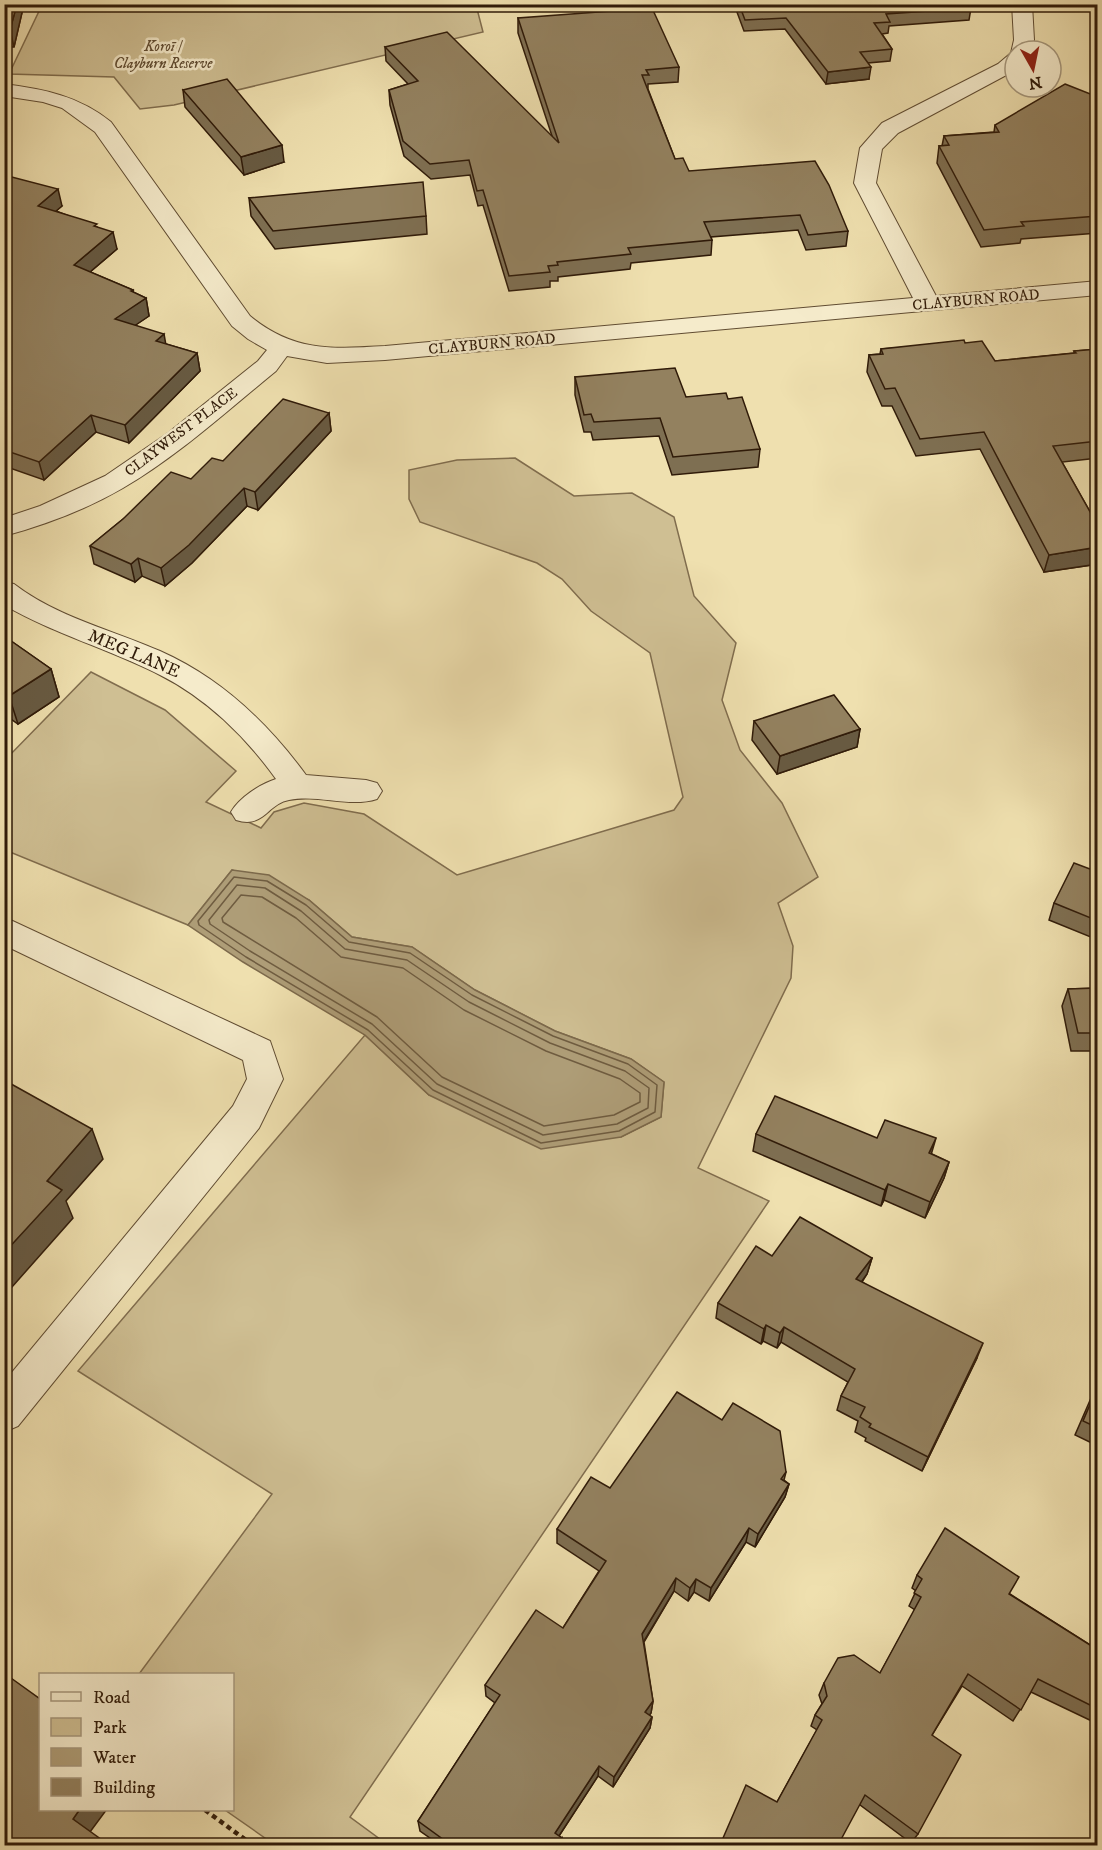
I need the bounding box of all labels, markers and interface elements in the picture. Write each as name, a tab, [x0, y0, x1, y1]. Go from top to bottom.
park label: Koroī / Clayburn Reserve	[114, 37, 213, 73]
north arrow	[1003, 39, 1063, 99]
text: N	[1027, 72, 1043, 94]
street label: CLAYBURN ROAD	[912, 285, 1040, 315]
street label: CLAYBURN ROAD	[428, 329, 556, 359]
street label: CLAYWEST PLACE	[121, 383, 242, 481]
street label: MEG LANE	[85, 625, 184, 683]
legend	[39, 1673, 234, 1811]
text: Road	[93, 1687, 130, 1709]
text: Park	[93, 1717, 127, 1739]
text: Water	[92, 1747, 136, 1769]
text: Building	[93, 1777, 155, 1799]

